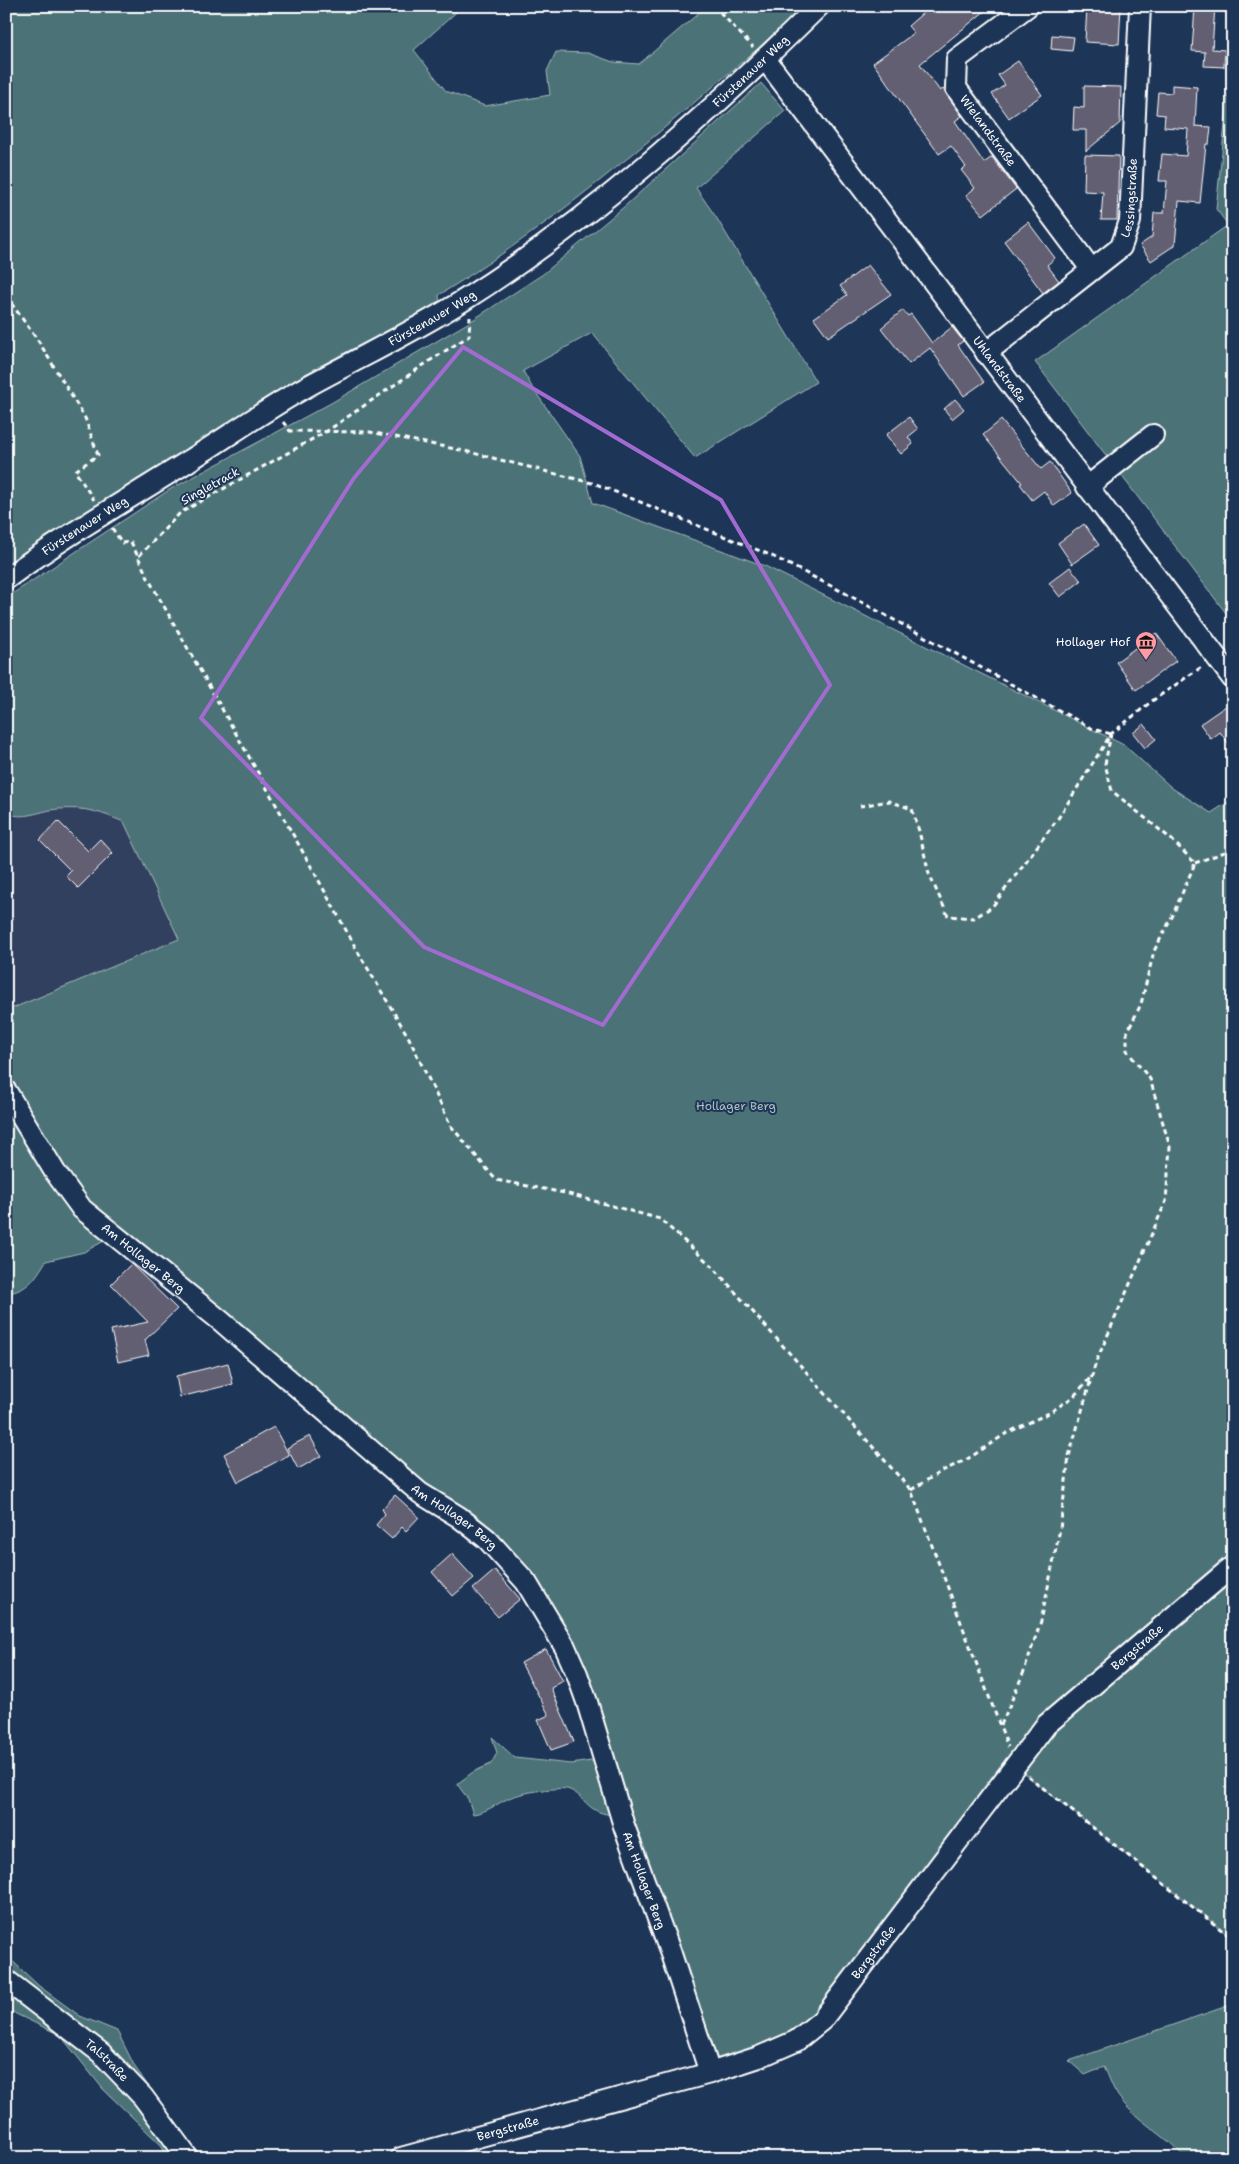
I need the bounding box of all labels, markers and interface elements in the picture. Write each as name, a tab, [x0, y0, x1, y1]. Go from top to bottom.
street label: Fürstenauer Weg	[709, 32, 792, 111]
street label: Wielandstraße	[956, 92, 1020, 170]
street label: Lessingstraße	[1117, 158, 1141, 240]
street label: Fürstenauer Weg	[386, 286, 479, 350]
street label: Uhlandstraße	[969, 333, 1030, 406]
street label: Singletrack	[178, 463, 242, 509]
street label: Fürstenauer Weg	[39, 493, 131, 559]
museum icon: Hollager Hof	[1134, 630, 1158, 661]
place label: Hollager Hof	[1056, 634, 1131, 650]
park label: Hollager Berg	[696, 1098, 776, 1114]
street label: Am Hollager Berg	[98, 1220, 188, 1297]
street label: Am Hollager Berg	[408, 1481, 501, 1553]
street label: Bergstraße	[1108, 1620, 1167, 1674]
street label: Am Hollager Berg	[619, 1829, 669, 1932]
street label: Bergstraße	[848, 1922, 899, 1982]
street label: Talstraße	[82, 2036, 132, 2085]
street label: Bergstraße	[475, 2112, 541, 2145]

